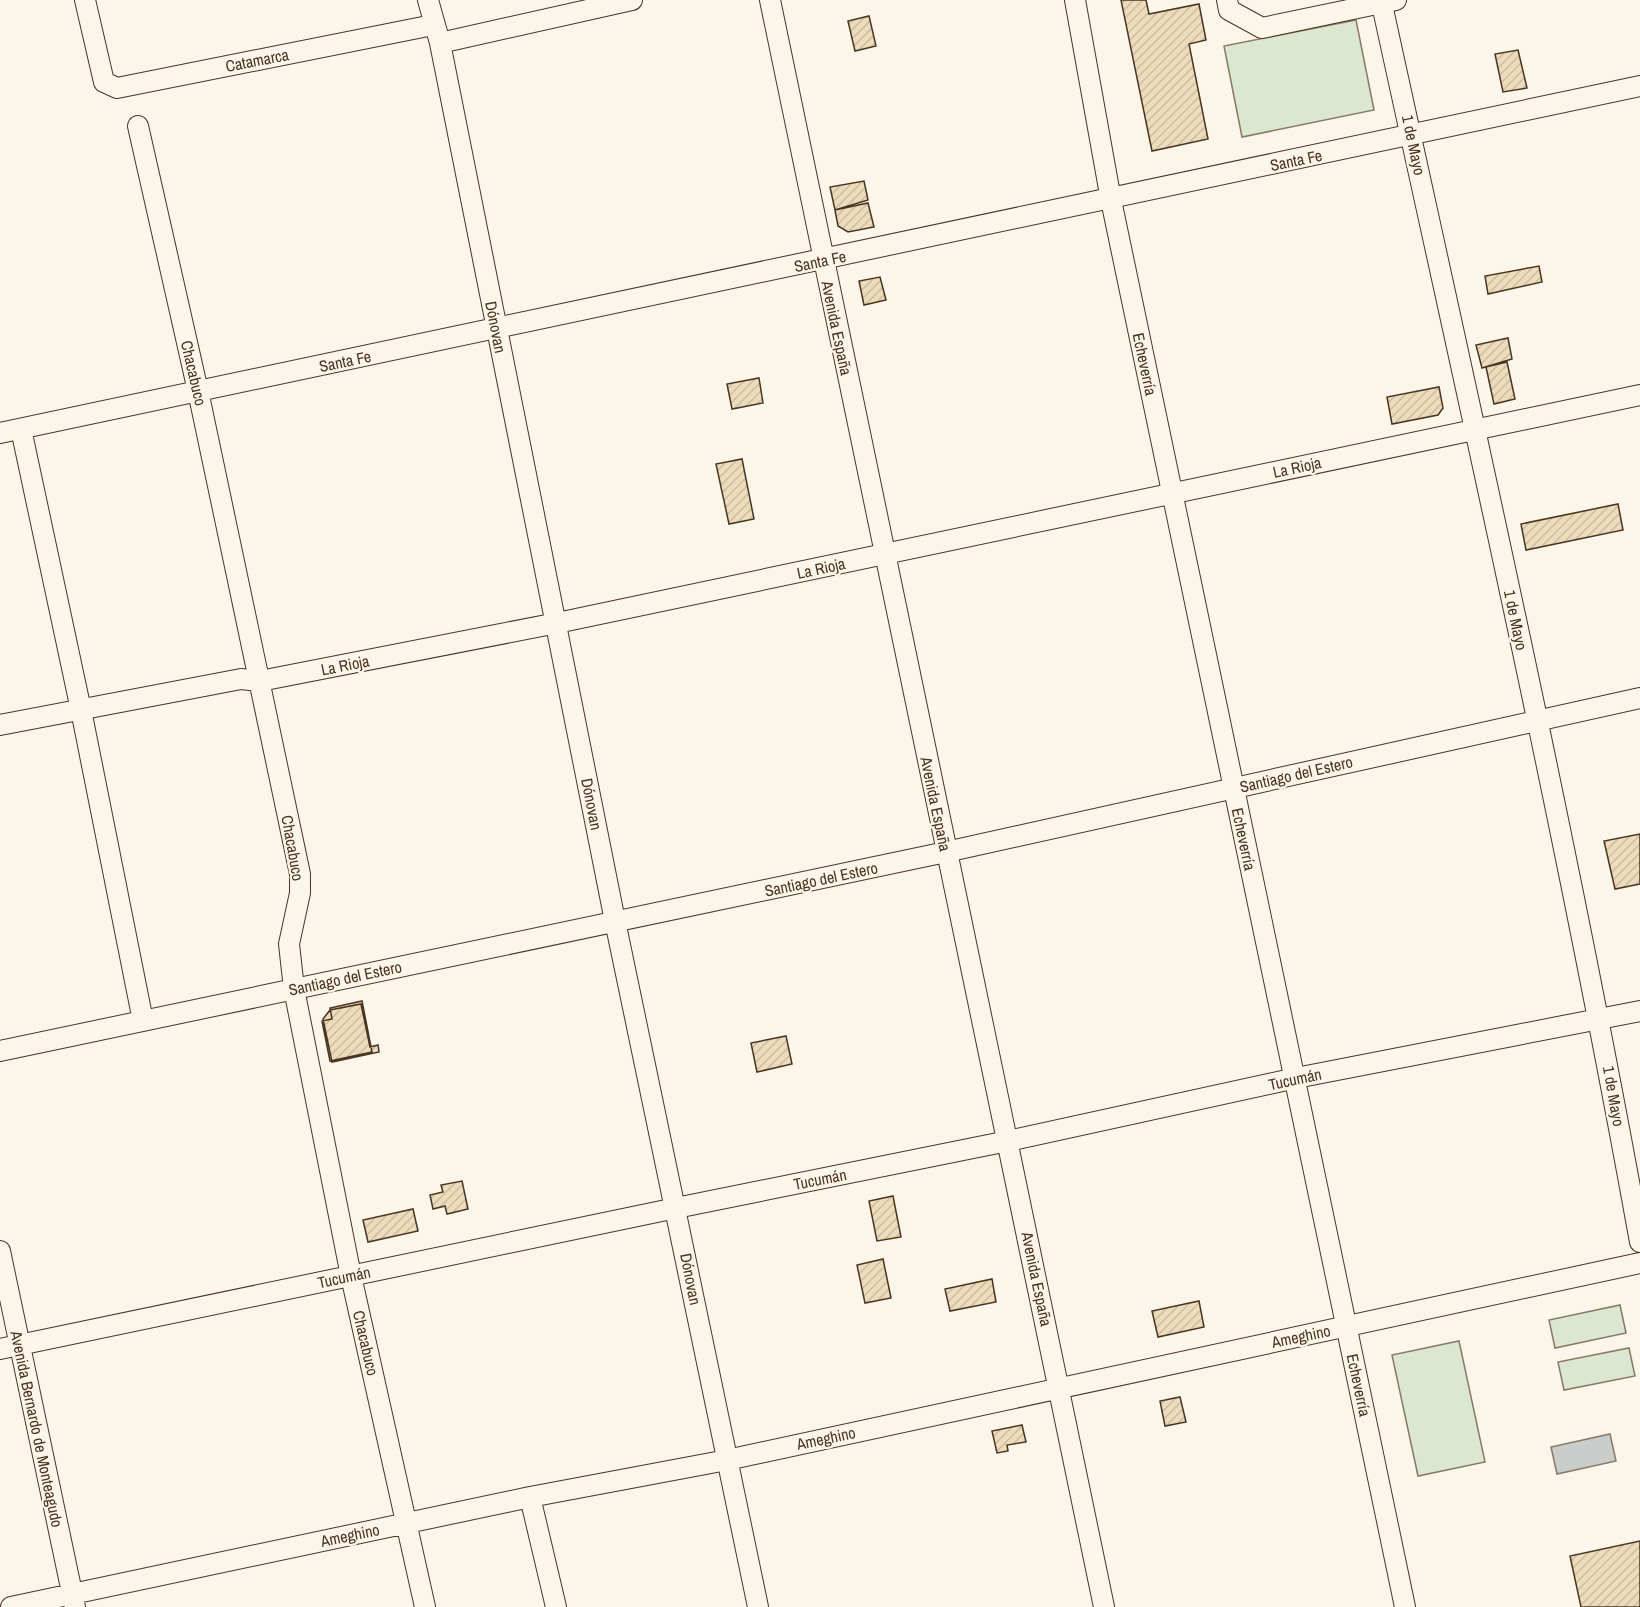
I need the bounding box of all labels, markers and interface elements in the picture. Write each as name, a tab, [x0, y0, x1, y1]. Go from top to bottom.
street label: Catamarca	[223, 43, 291, 77]
street label: 1 de Mayo	[1397, 113, 1431, 177]
street label: Santa Fe	[1268, 144, 1324, 176]
street label: Santa Fe	[792, 245, 848, 277]
street label: Avenida España	[816, 278, 858, 378]
street label: Dónovan	[480, 299, 512, 355]
street label: Echeverría	[1128, 331, 1162, 398]
street label: Chacabuco	[176, 338, 212, 408]
street label: Santa Fe	[317, 345, 373, 377]
street label: La Rioja	[1271, 451, 1324, 483]
street label: La Rioja	[795, 552, 848, 584]
street label: 1 de Mayo	[1499, 588, 1533, 652]
street label: La Rioja	[319, 649, 372, 680]
street label: Santiago del Estero	[1237, 750, 1355, 798]
street label: Avenida España	[915, 754, 957, 854]
street label: Dónovan	[576, 776, 608, 832]
street label: Echeverría	[1227, 806, 1261, 873]
street label: Chacabuco	[276, 813, 310, 883]
street label: Santiago del Estero	[762, 856, 880, 902]
street label: Santiago del Estero	[286, 955, 404, 1001]
street label: Tucumán	[1267, 1063, 1323, 1095]
street label: 1 de Mayo	[1598, 1064, 1630, 1128]
street label: Tucumán	[792, 1163, 848, 1195]
street label: Avenida España	[1016, 1229, 1058, 1329]
street label: Dónovan	[675, 1251, 707, 1307]
street label: Tucumán	[316, 1261, 372, 1293]
street label: Chacabuco	[348, 1308, 384, 1378]
street label: Ameghino	[1268, 1319, 1333, 1353]
street label: Avenida Bernardo de Monteagudo	[5, 1328, 69, 1529]
street label: Echeverría	[1342, 1352, 1376, 1419]
street label: Ameghino	[793, 1421, 858, 1455]
street label: Ameghino	[317, 1518, 382, 1552]

